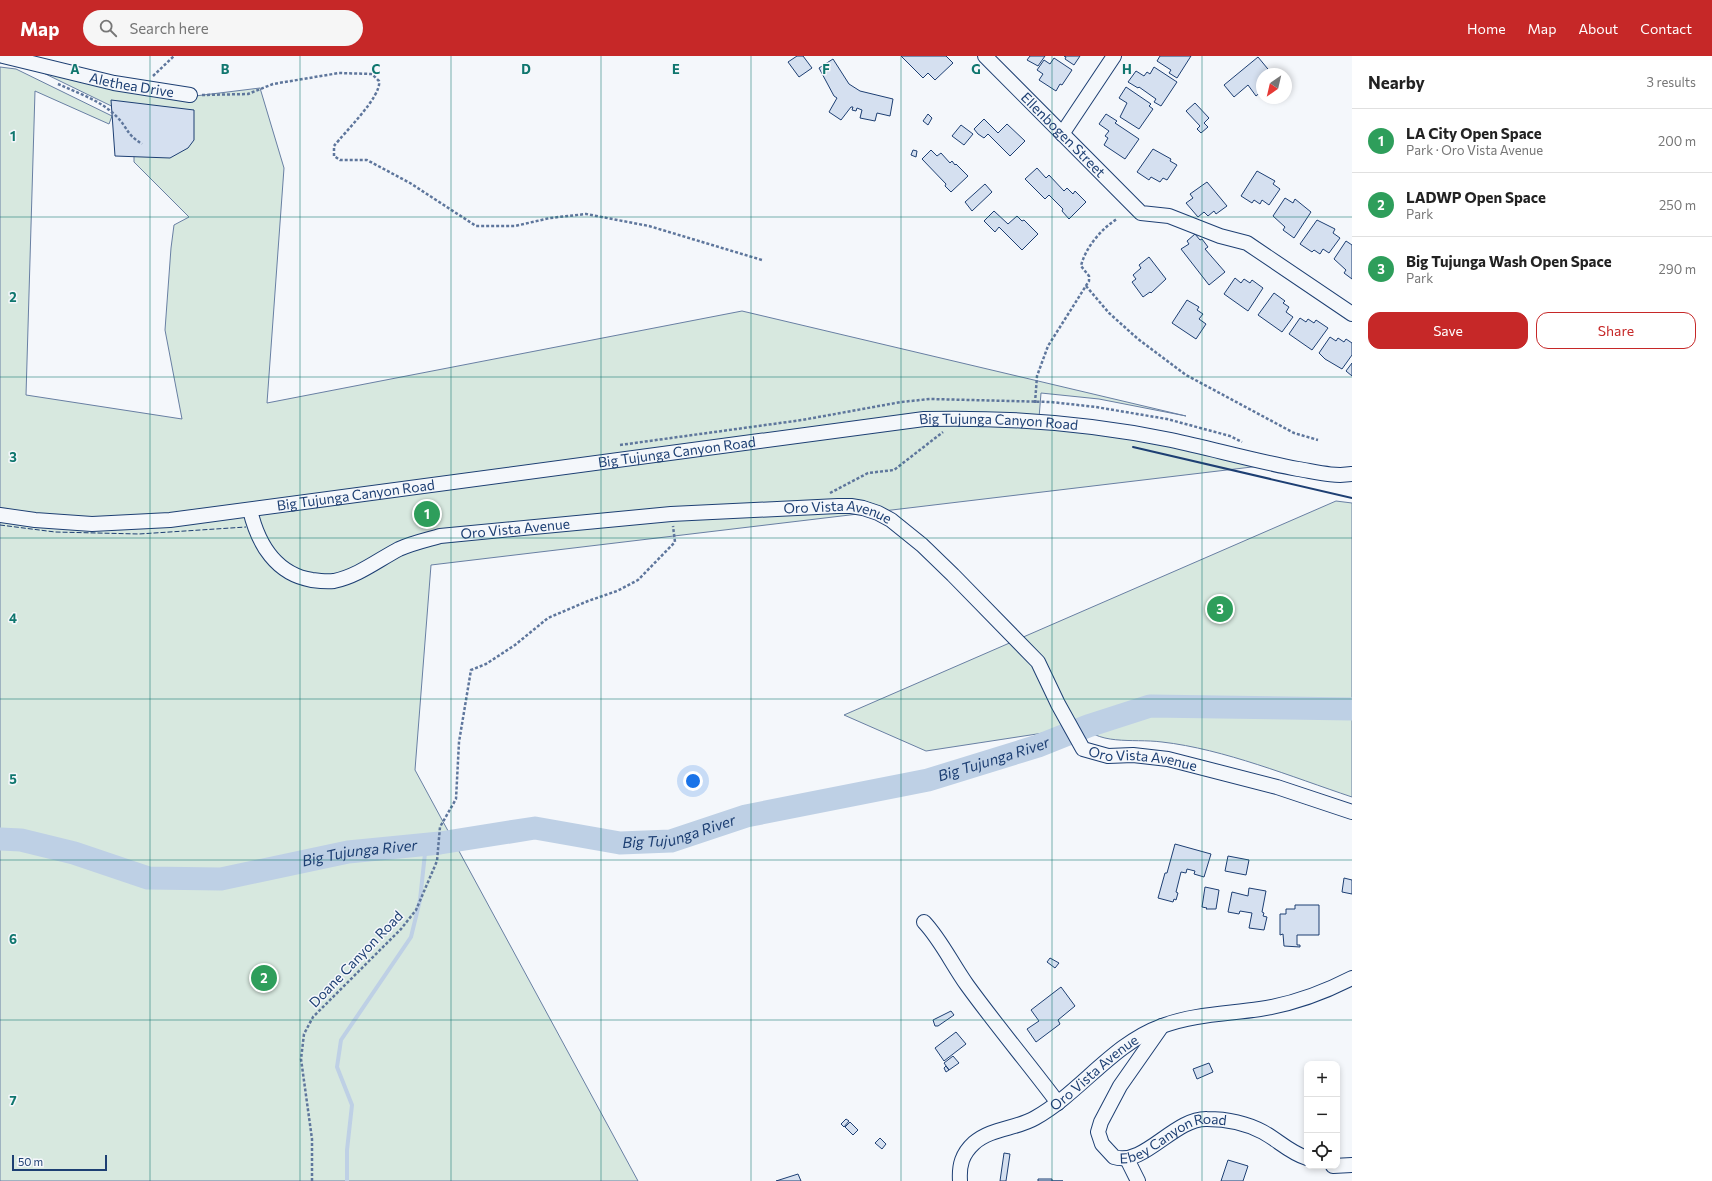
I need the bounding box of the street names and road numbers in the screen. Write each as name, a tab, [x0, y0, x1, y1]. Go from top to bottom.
street label: Alethea Drive	[88, 68, 175, 100]
street label: Ellenbogen Street	[1018, 88, 1110, 181]
street label: Big Tujunga Canyon Road	[918, 410, 1079, 433]
street label: Big Tujunga Canyon Road	[597, 433, 757, 471]
street label: Big Tujunga Canyon Road	[276, 476, 436, 514]
street label: Oro Vista Avenue	[783, 496, 895, 527]
street label: Oro Vista Avenue	[460, 515, 571, 542]
street label: Oro Vista Avenue	[1087, 742, 1199, 774]
street label: Doane Canyon Road	[305, 907, 406, 1010]
street label: Oro Vista Avenue	[1046, 1031, 1141, 1114]
street label: Ebey Canyon Road	[1119, 1110, 1228, 1166]

